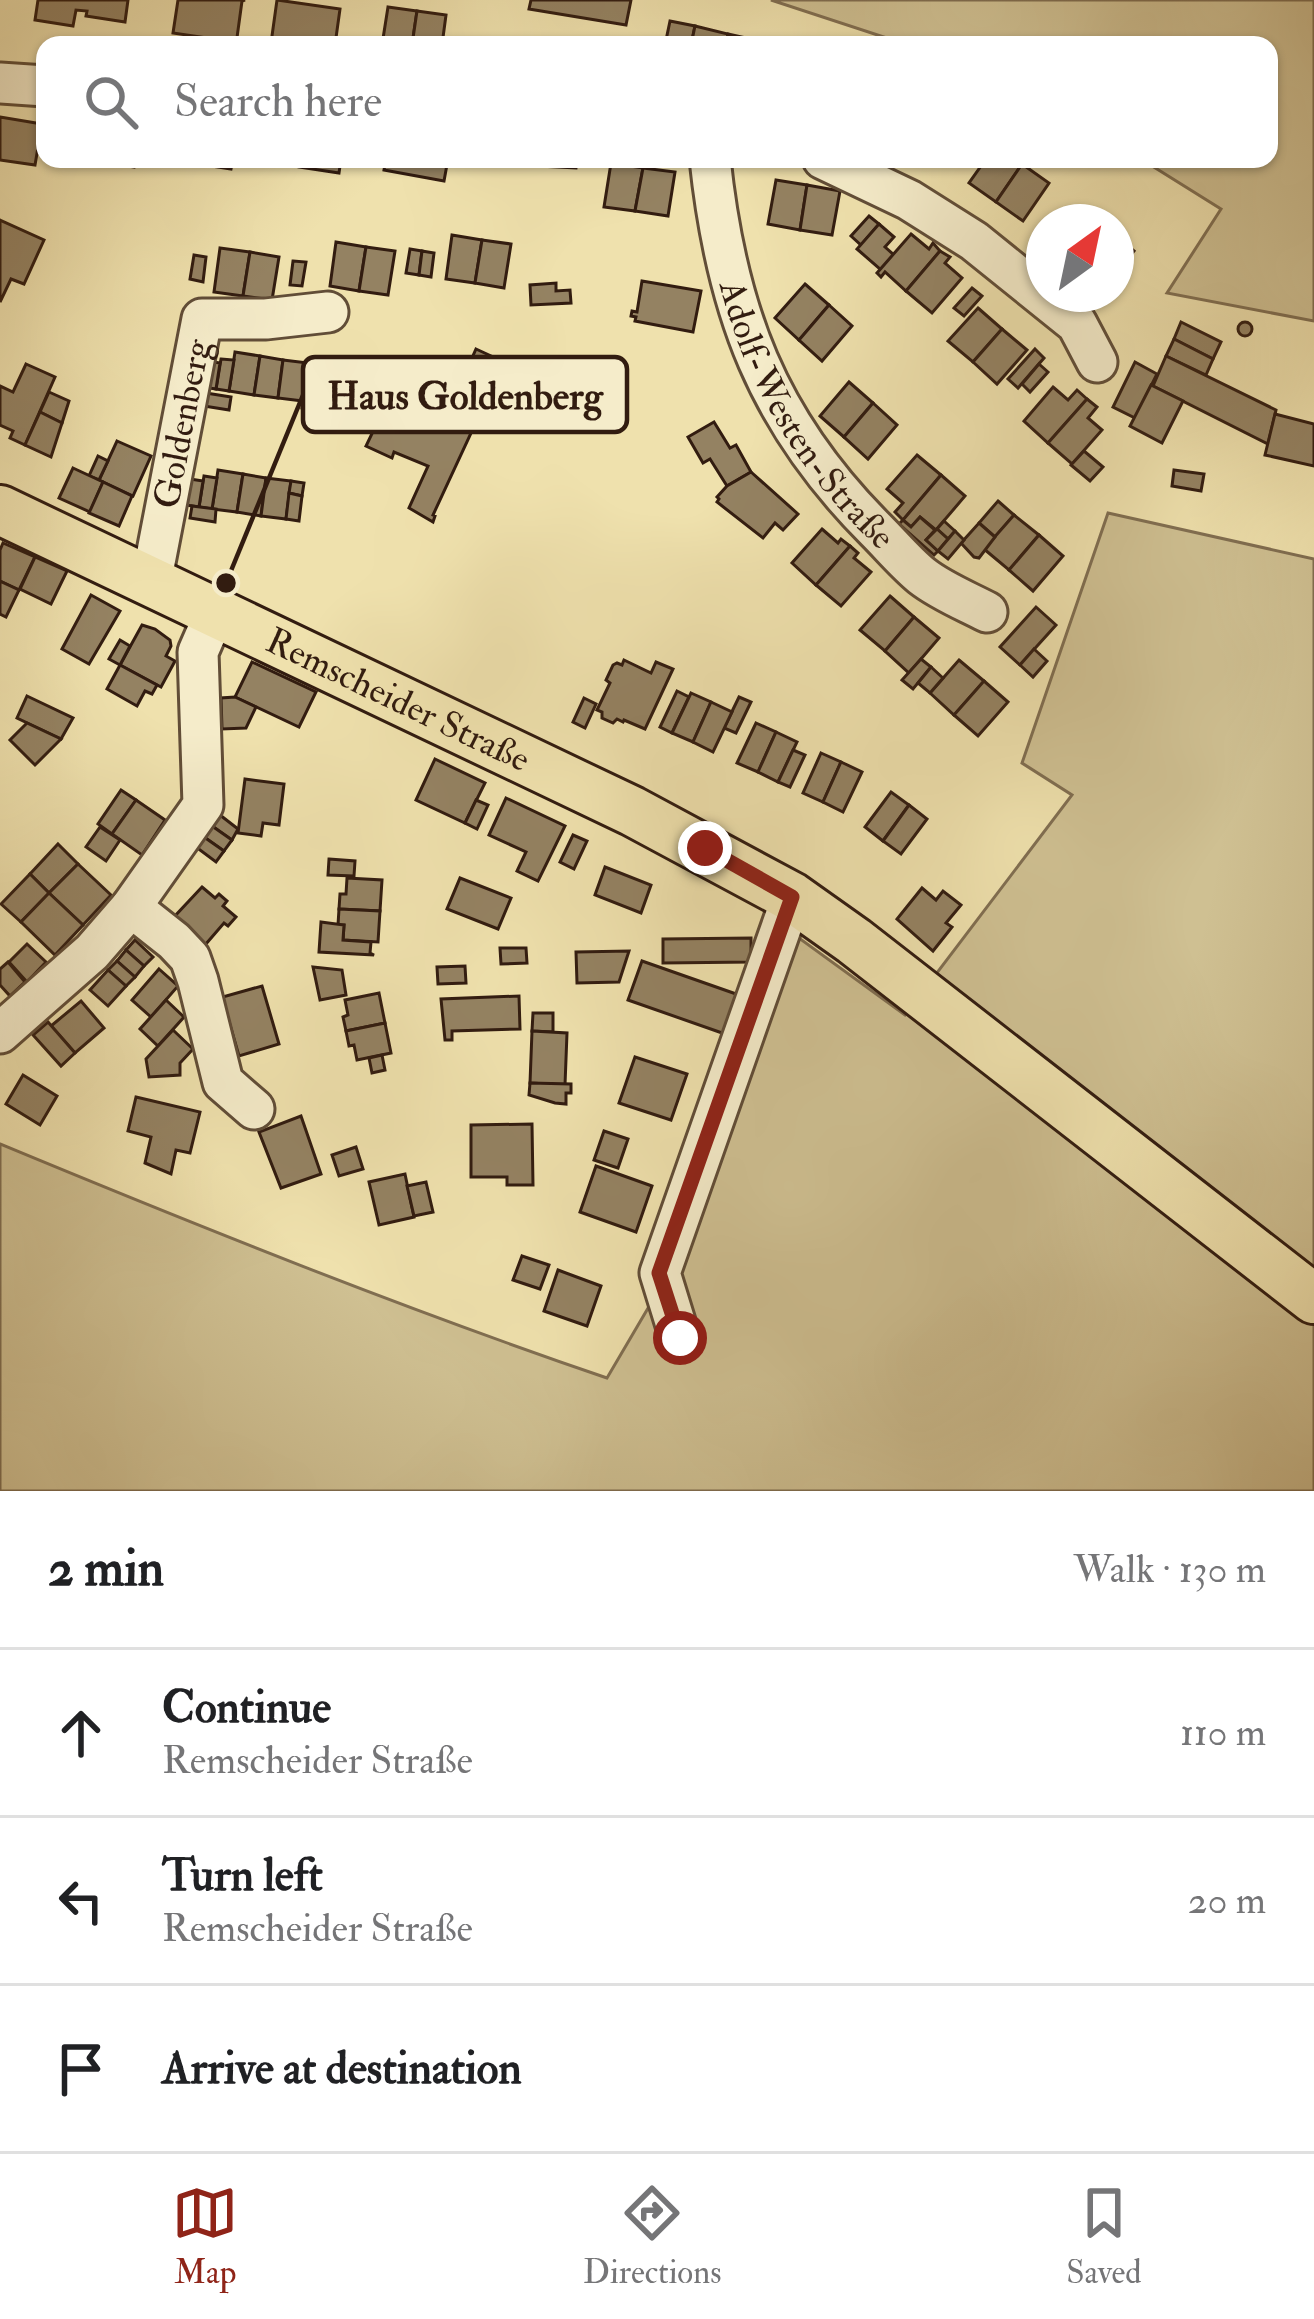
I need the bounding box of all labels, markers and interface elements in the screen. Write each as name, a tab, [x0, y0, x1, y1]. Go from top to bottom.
search box	[36, 36, 1278, 168]
icon: search	[78, 69, 144, 135]
text: Search here	[174, 74, 382, 130]
north arrow	[1026, 204, 1134, 312]
street label: Adolf-Westen-Straße	[709, 274, 905, 558]
street label: Goldenberg	[143, 334, 220, 512]
callout: Haus Goldenberg	[303, 357, 627, 432]
text: Haus Goldenberg	[327, 372, 604, 421]
street label: Remscheider Straße	[259, 618, 537, 782]
route end	[678, 821, 732, 875]
route start	[653, 1311, 707, 1365]
text: 2 min	[48, 1537, 164, 1601]
text: Walk · 130 m	[1074, 1545, 1266, 1594]
text: Continue	[162, 1680, 331, 1736]
icon: ahead	[48, 1700, 114, 1766]
text: 110 m	[1180, 1708, 1266, 1757]
text: Remscheider Straße	[162, 1736, 473, 1785]
text: Turn left	[162, 1848, 323, 1904]
icon: left	[48, 1868, 114, 1934]
text: 20 m	[1188, 1876, 1266, 1925]
text: Remscheider Straße	[162, 1904, 473, 1953]
icon: arrive	[48, 2036, 114, 2102]
text: Arrive at destination	[162, 2041, 522, 2097]
tab: Map	[172, 2180, 238, 2293]
tab: Directions	[583, 2180, 722, 2293]
tab: Saved	[1066, 2180, 1142, 2293]

